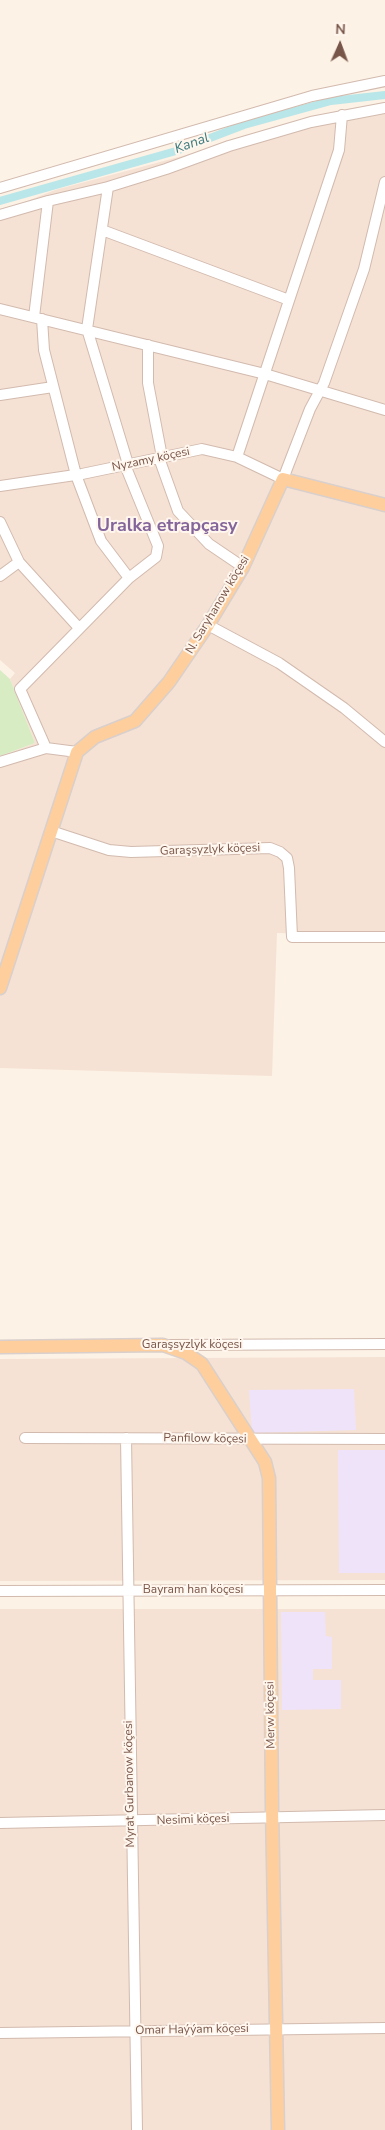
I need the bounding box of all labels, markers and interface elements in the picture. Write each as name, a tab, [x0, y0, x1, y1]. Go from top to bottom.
north arrow	[315, 20, 365, 70]
text: N	[335, 20, 346, 39]
water label: Kanal	[172, 130, 212, 158]
street label: Nyzamy köçesi	[111, 445, 191, 475]
district label: Uralka etrapçasy	[97, 516, 237, 538]
street label: N. Saryhanow köçesi	[183, 553, 253, 657]
street label: Garaşsyzlyk köçesi	[160, 841, 260, 859]
street label: Garaşsyzlyk köçesi	[142, 1338, 242, 1352]
street label: Panfilow köçesi	[163, 1431, 247, 1447]
street label: Bayram han köçesi	[143, 1583, 243, 1597]
street label: Merw köçesi	[263, 1681, 279, 1749]
street label: Myrat Gurbanow köçesi	[122, 1720, 138, 1848]
street label: Nesimi köçesi	[156, 1812, 230, 1828]
street label: Omar Haýýam köçesi	[135, 2022, 249, 2038]

